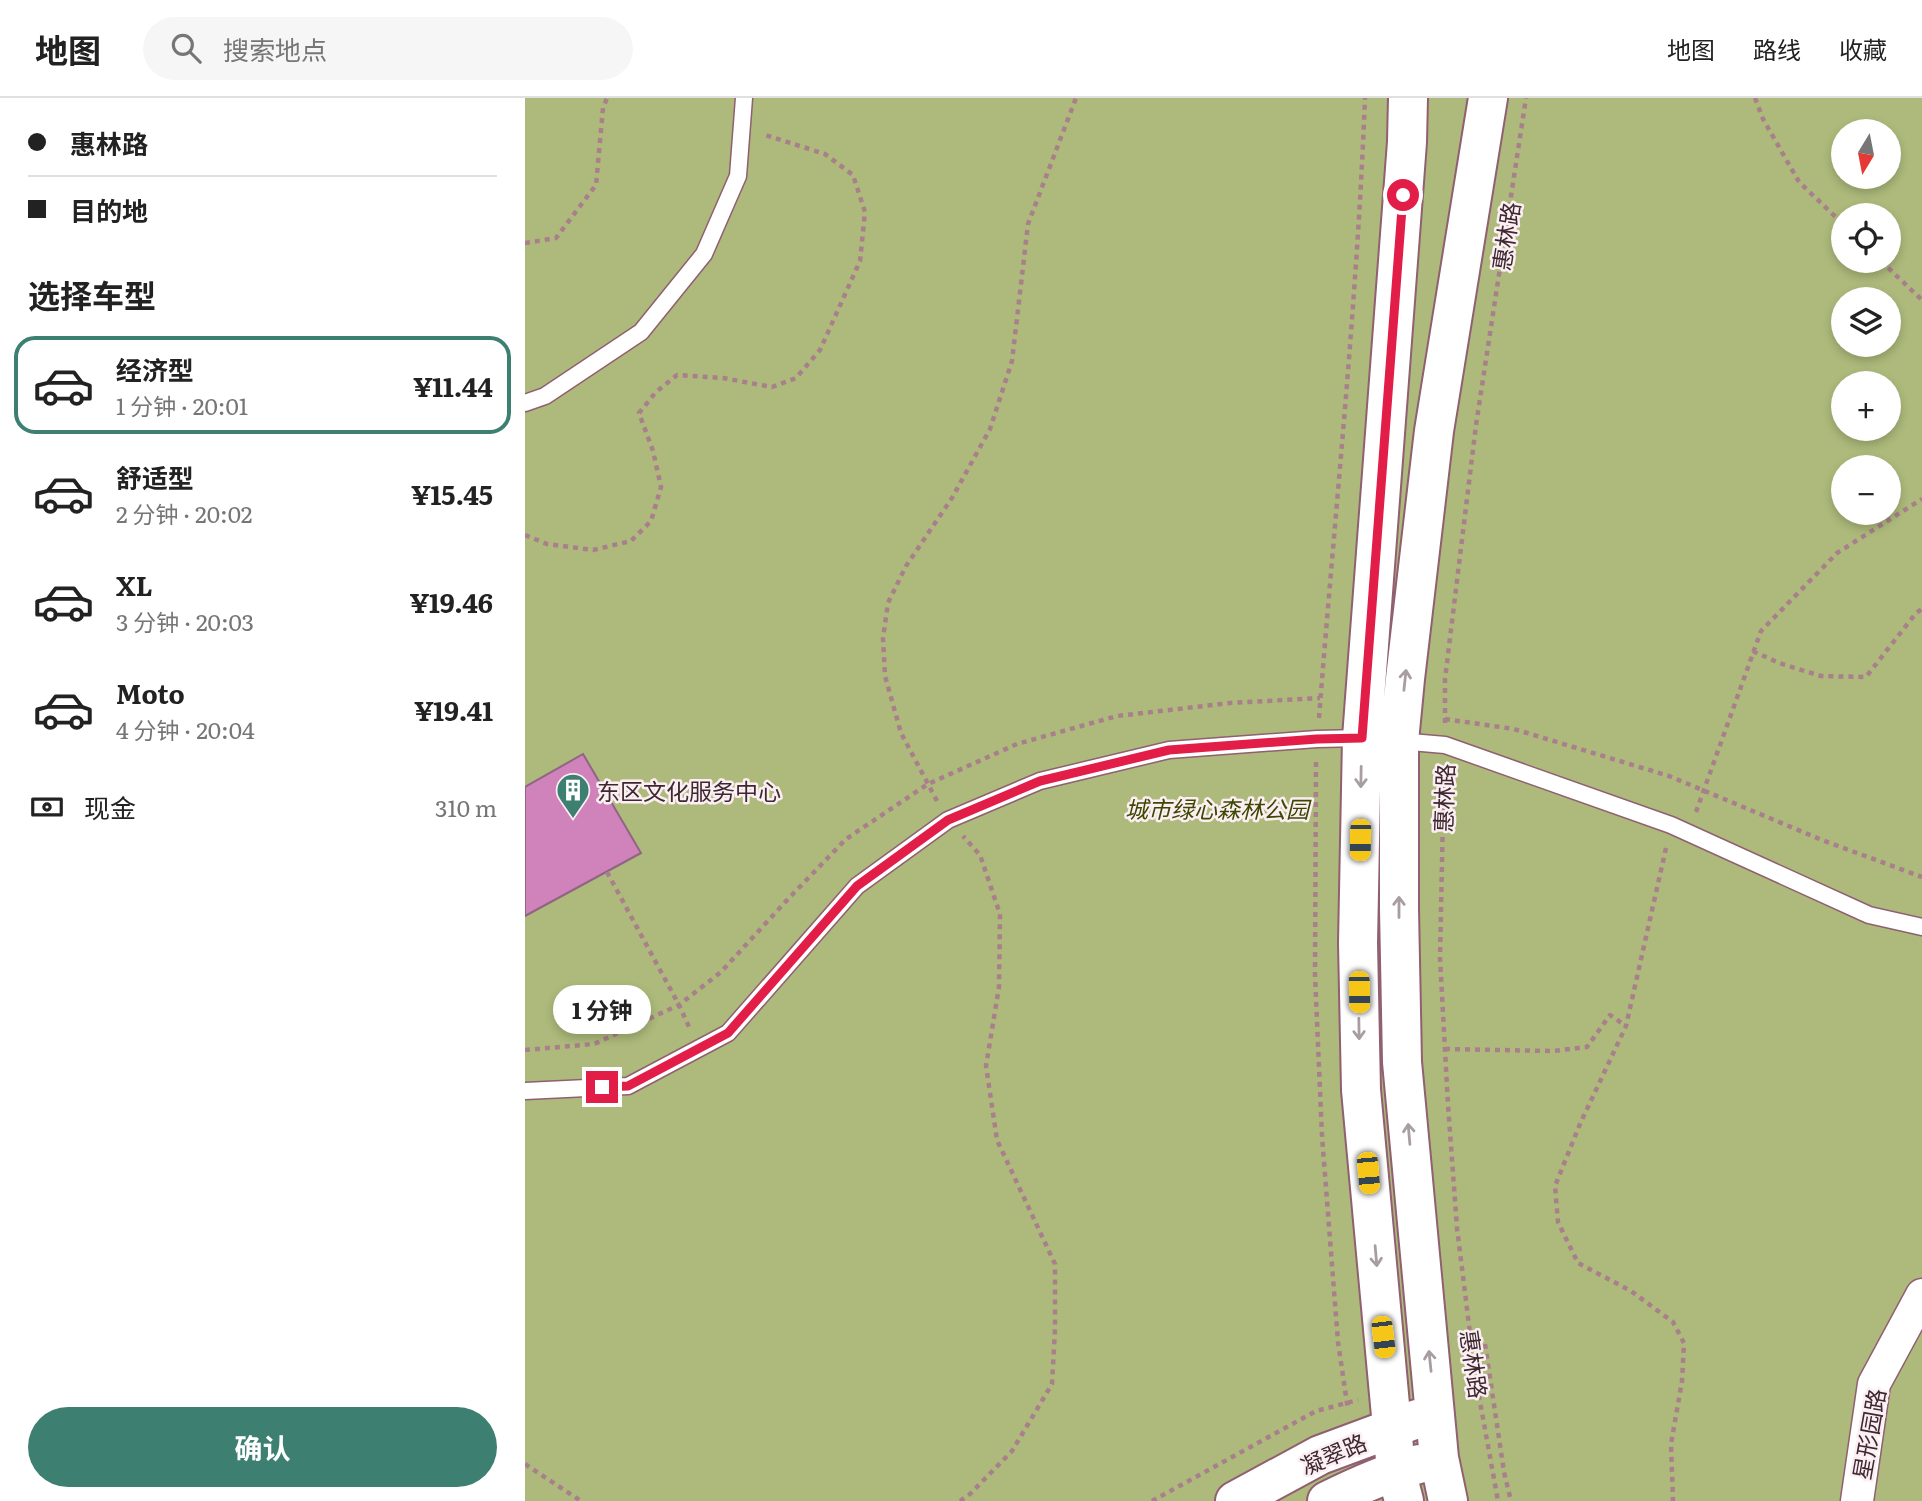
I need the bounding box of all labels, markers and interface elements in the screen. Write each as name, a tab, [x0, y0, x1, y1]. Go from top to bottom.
search box	[143, 17, 633, 80]
text: 地图	[35, 24, 101, 73]
icon: search	[167, 29, 205, 67]
text: 搜索地点	[223, 29, 327, 68]
text: 地图	[1667, 31, 1715, 66]
text: 路线	[1753, 31, 1801, 66]
text: 收藏	[1839, 31, 1887, 66]
north arrow	[1831, 119, 1901, 189]
map controls	[1831, 119, 1901, 525]
text: 惠林路	[70, 123, 148, 162]
route start	[1387, 179, 1419, 211]
text: 目的地	[70, 190, 148, 229]
street label: 惠林路	[1483, 199, 1527, 273]
button: locate	[1831, 203, 1901, 273]
text: 选择车型	[28, 270, 156, 318]
button: layers	[1831, 287, 1901, 357]
text: 经济型	[116, 349, 194, 388]
icon: car	[32, 354, 95, 417]
text: ¥11.44	[413, 366, 493, 405]
button: +	[1831, 371, 1901, 441]
text: 1 分钟 · 20:01	[116, 388, 248, 422]
button: −	[1831, 455, 1901, 525]
text: 舒适型	[116, 457, 194, 496]
icon: car	[32, 462, 95, 525]
text: ¥15.45	[411, 474, 493, 513]
text: 2 分钟 · 20:02	[116, 496, 252, 530]
text: XL	[116, 565, 153, 604]
icon: car	[32, 570, 95, 633]
text: ¥19.46	[409, 582, 493, 621]
text: 3 分钟 · 20:03	[116, 604, 254, 638]
one-way arrow	[1399, 669, 1412, 691]
text: Moto	[116, 673, 185, 712]
icon: car	[32, 678, 95, 741]
text: ¥19.41	[414, 690, 493, 729]
text: 4 分钟 · 20:04	[116, 712, 255, 746]
street label: 惠林路	[1425, 763, 1461, 833]
one-way arrow	[1354, 765, 1368, 788]
building icon: 东区文化服务中心	[554, 771, 592, 820]
place label: 东区文化服务中心	[597, 773, 781, 807]
text: 现金	[84, 787, 136, 826]
icon: cash	[28, 788, 66, 826]
text: 310 m	[435, 790, 497, 824]
park label: 城市绿心森林公园	[1125, 791, 1312, 825]
car	[1350, 819, 1371, 861]
one-way arrow	[1392, 896, 1406, 919]
car	[1349, 971, 1370, 1013]
callout: 1 分钟	[553, 986, 651, 1034]
text: 1 分钟	[572, 992, 632, 1026]
one-way arrow	[1353, 1017, 1366, 1040]
route end	[586, 1071, 618, 1103]
one-way arrow	[1402, 1123, 1415, 1146]
car	[1356, 1151, 1381, 1195]
one-way arrow	[1370, 1244, 1383, 1267]
car	[1371, 1315, 1396, 1359]
street label: 惠林路	[1453, 1327, 1497, 1401]
one-way arrow	[1424, 1350, 1437, 1372]
street label: 星形园路	[1843, 1386, 1893, 1482]
button: 确认	[28, 1407, 497, 1487]
street label: 凝翠路	[1295, 1424, 1371, 1482]

